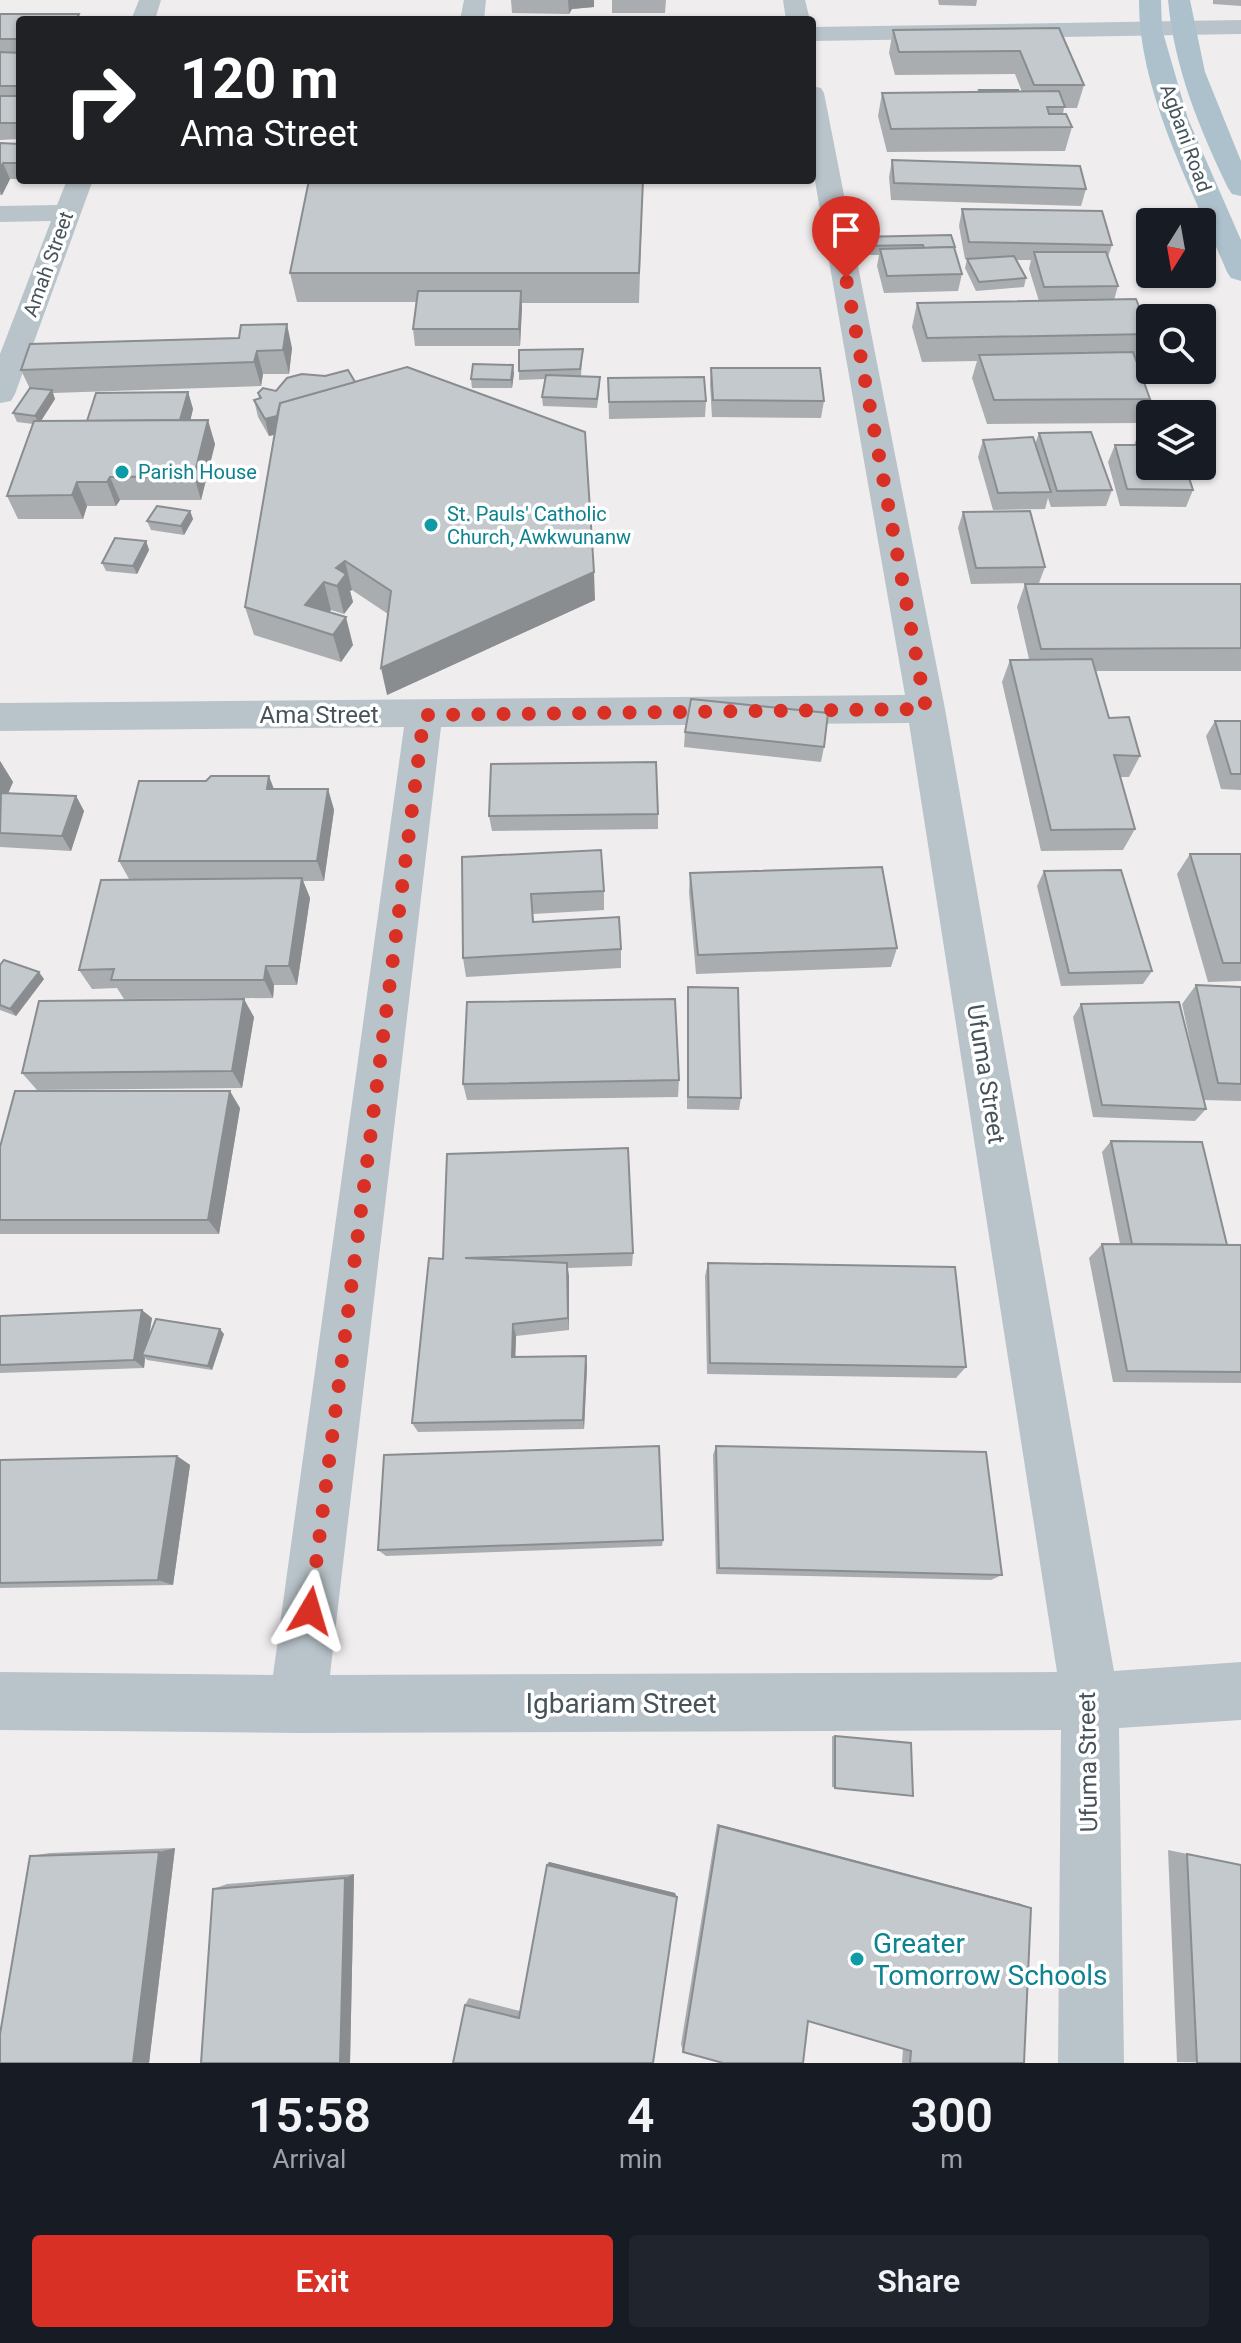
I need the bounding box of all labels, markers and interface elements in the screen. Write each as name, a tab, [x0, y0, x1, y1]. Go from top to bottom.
text: 120 m	[180, 46, 339, 112]
icon: right	[48, 48, 152, 152]
street label: Agbani Road	[1155, 81, 1217, 195]
text: Ama Street	[180, 113, 359, 155]
pin	[812, 196, 880, 278]
street label: Amah Street	[18, 208, 78, 320]
icon: arrive	[824, 208, 868, 252]
north arrow	[1136, 208, 1216, 288]
map controls	[1136, 208, 1216, 480]
button: search	[1136, 304, 1216, 384]
button: layers	[1136, 400, 1216, 480]
place label: Parish House	[138, 460, 257, 484]
marker: Parish House	[113, 463, 131, 481]
place label: St. Pauls' Catholic Church, Awkwunanw	[447, 502, 631, 549]
marker: St. Pauls' Catholic Church, Awkwunanw	[422, 516, 440, 534]
street label: Ama Street	[259, 701, 379, 729]
street label: Ufuma Street	[961, 1002, 1011, 1146]
position arrow	[268, 1569, 352, 1653]
street label: Igbariam Street	[525, 1687, 717, 1720]
street label: Ufuma Street	[1073, 1691, 1103, 1832]
place label: Greater Tomorrow Schools	[873, 1927, 1107, 1992]
marker: Greater Tomorrow Schools	[848, 1950, 866, 1968]
text: 15:58	[248, 2087, 371, 2144]
text: 4	[627, 2087, 654, 2144]
text: 300	[911, 2087, 993, 2144]
text: Arrival	[273, 2144, 346, 2174]
text: min	[619, 2144, 662, 2174]
text: m	[940, 2144, 963, 2174]
button: Exit	[32, 2235, 613, 2327]
button: Share	[629, 2235, 1209, 2327]

